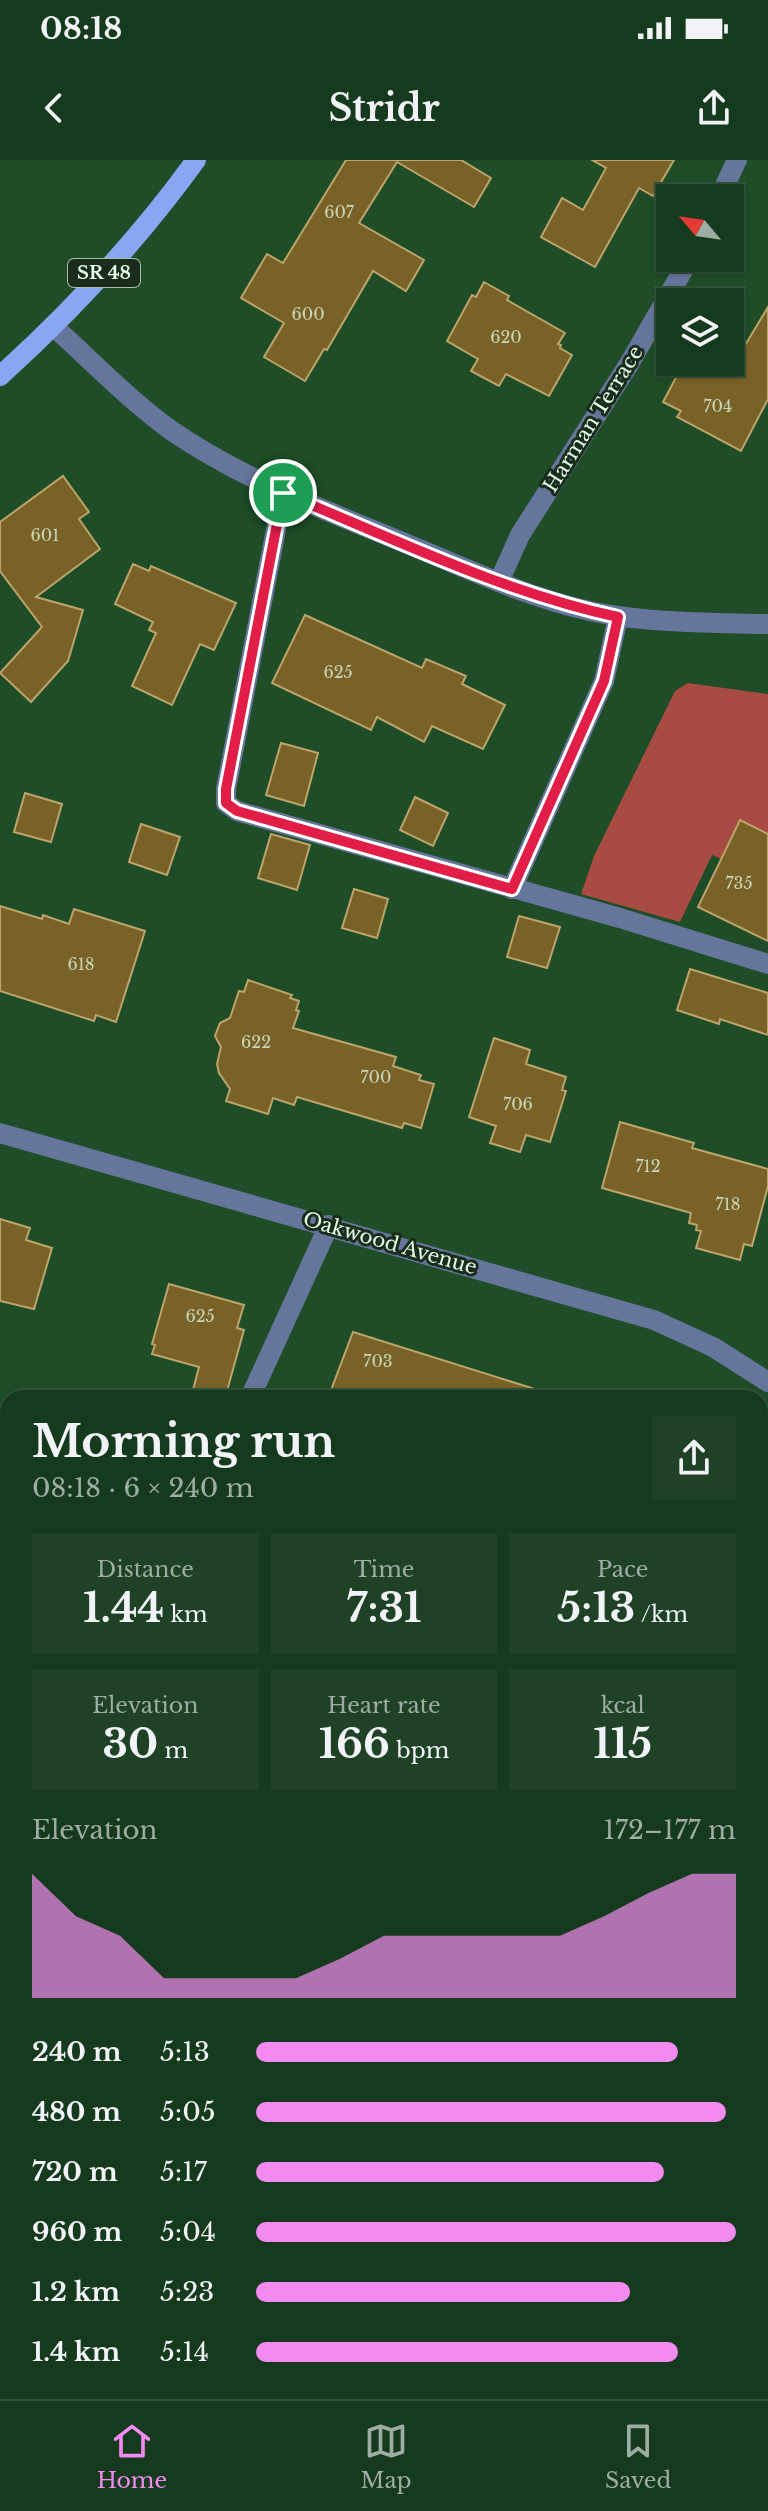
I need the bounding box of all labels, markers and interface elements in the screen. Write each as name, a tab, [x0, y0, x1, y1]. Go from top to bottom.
text: 08:18	[40, 10, 122, 47]
icon: back	[32, 86, 76, 130]
text: Stridr	[328, 86, 440, 131]
icon: share	[692, 86, 736, 130]
north arrow	[656, 184, 744, 272]
map controls	[656, 184, 744, 376]
house number: 607	[324, 202, 355, 222]
road number: SR 48	[68, 259, 140, 287]
button: layers	[656, 288, 744, 376]
house number: 600	[291, 304, 325, 324]
house number: 620	[490, 327, 522, 347]
street label: Harman Terrace	[538, 341, 648, 497]
house number: 704	[704, 396, 732, 416]
pin	[249, 459, 317, 527]
icon: arrive	[261, 471, 305, 515]
house number: 601	[31, 525, 59, 545]
house number: 625	[323, 662, 353, 682]
house number: 735	[726, 873, 752, 893]
house number: 618	[67, 954, 95, 974]
house number: 622	[241, 1032, 271, 1052]
house number: 700	[361, 1067, 391, 1087]
house number: 706	[503, 1094, 533, 1114]
house number: 712	[635, 1156, 661, 1176]
house number: 718	[716, 1194, 740, 1214]
street label: Oakwood Avenue	[300, 1207, 480, 1279]
house number: 625	[185, 1306, 215, 1326]
house number: 703	[363, 1351, 393, 1371]
text: Morning run	[32, 1414, 335, 1469]
button: share	[652, 1416, 736, 1500]
text: 08:18 · 6 × 240 m	[32, 1472, 254, 1504]
text: Distance	[97, 1556, 194, 1583]
text: Time	[354, 1556, 414, 1583]
text: Pace	[597, 1556, 648, 1583]
text: 1.44	[83, 1583, 164, 1633]
text: 7:31	[347, 1583, 421, 1633]
text: 5:13	[557, 1583, 635, 1633]
text: km	[164, 1601, 208, 1628]
text: /km	[635, 1601, 688, 1628]
text: Elevation	[92, 1692, 198, 1719]
text: Heart rate	[327, 1692, 441, 1719]
text: kcal	[601, 1692, 645, 1719]
text: 30	[103, 1719, 158, 1769]
text: 166	[319, 1719, 390, 1769]
text: 115	[593, 1719, 652, 1769]
text: m	[158, 1737, 188, 1764]
text: bpm	[390, 1737, 449, 1764]
text: Elevation	[32, 1814, 158, 1846]
text: 172–177 m	[603, 1814, 736, 1846]
text: 240 m	[32, 2036, 122, 2068]
text: 5:13	[160, 2036, 210, 2068]
text: 480 m	[32, 2096, 121, 2128]
text: 5:05	[160, 2096, 216, 2128]
text: 720 m	[32, 2156, 118, 2188]
text: 5:17	[160, 2156, 207, 2188]
text: 960 m	[32, 2216, 122, 2248]
text: 5:04	[160, 2216, 216, 2248]
text: 1.2 km	[32, 2276, 120, 2308]
text: 5:23	[160, 2276, 214, 2308]
text: 1.4 km	[32, 2336, 120, 2368]
text: 5:14	[160, 2336, 209, 2368]
tab: Home	[97, 2419, 167, 2494]
tab: Map	[360, 2419, 412, 2494]
tab: Saved	[605, 2419, 671, 2494]

